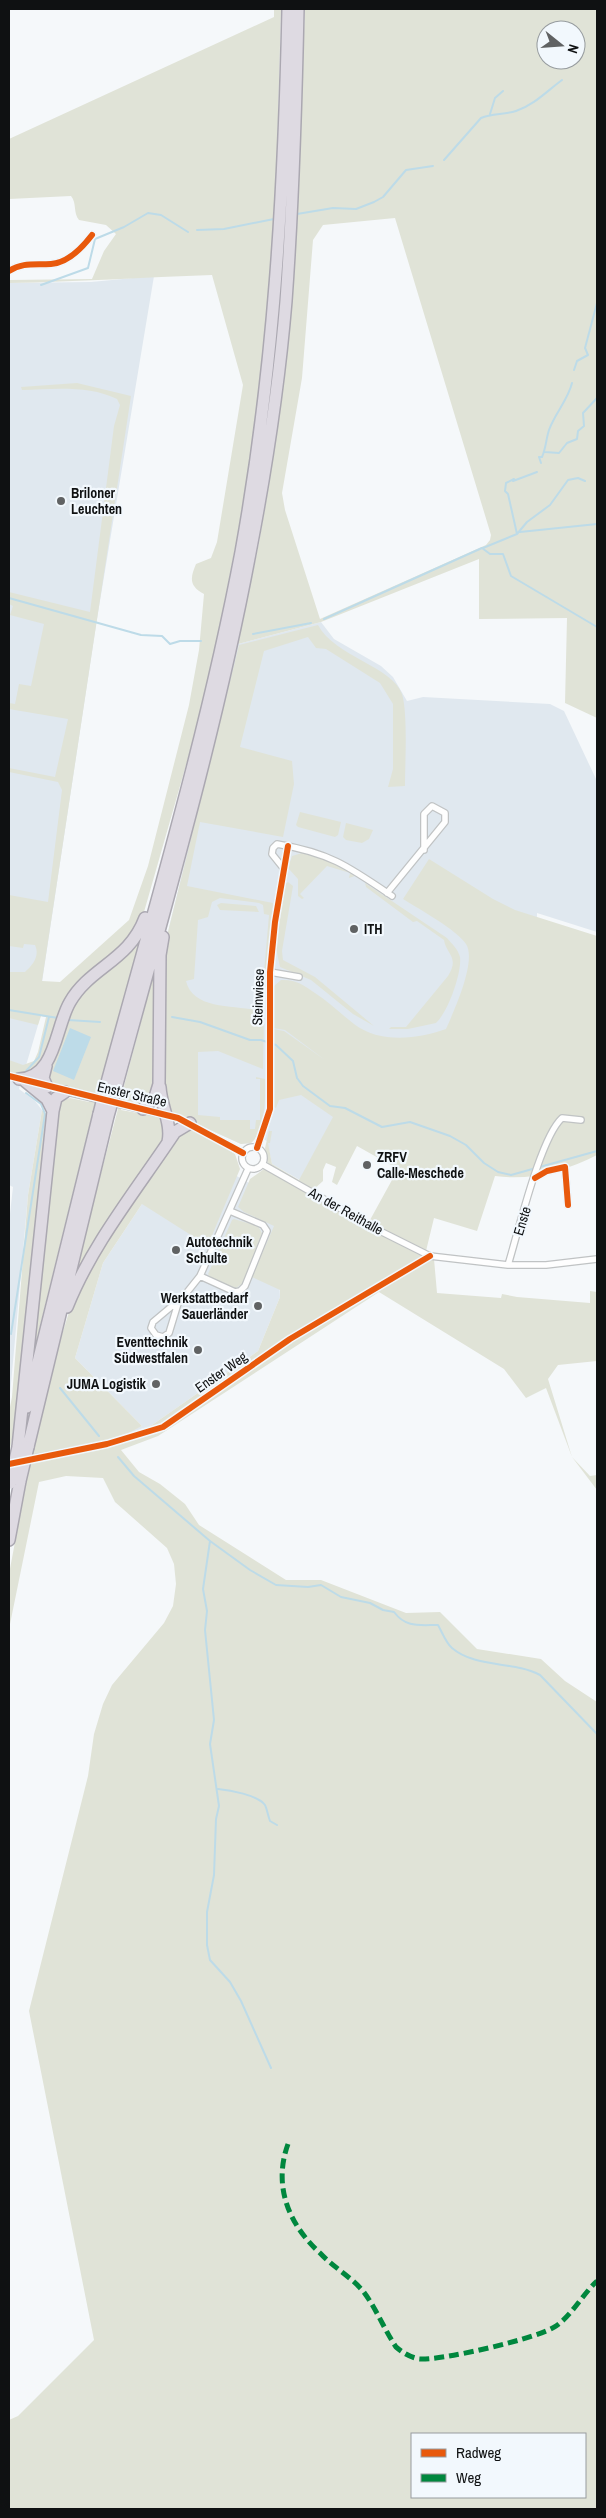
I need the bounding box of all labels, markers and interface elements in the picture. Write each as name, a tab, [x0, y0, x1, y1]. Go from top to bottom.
north arrow	[536, 20, 586, 70]
text: N	[564, 42, 583, 55]
place label: Briloner Leuchten	[71, 484, 122, 518]
marker: Briloner Leuchten	[55, 495, 67, 507]
place label: ITH	[364, 920, 383, 938]
marker: ITH	[348, 923, 360, 935]
street label: Steinwiese	[248, 968, 268, 1026]
street label: Enster Straße	[95, 1077, 169, 1111]
place label: ZRFV Calle-Meschede	[377, 1148, 464, 1182]
marker: ZRFV Calle-Meschede	[361, 1159, 373, 1171]
street label: An der Reithalle	[305, 1183, 386, 1239]
street label: Enste	[509, 1204, 535, 1238]
place label: Autotechnik Schulte	[186, 1233, 253, 1267]
marker: Autotechnik Schulte	[170, 1244, 182, 1256]
place label: Werkstattbedarf Sauerländer	[161, 1289, 249, 1323]
marker: Werkstattbedarf Sauerländer	[252, 1300, 264, 1312]
place label: Eventtechnik Südwestfalen	[114, 1333, 189, 1367]
marker: Eventtechnik Südwestfalen	[192, 1344, 204, 1356]
street label: Enster Weg	[191, 1347, 251, 1397]
place label: JUMA Logistik	[67, 1375, 147, 1393]
marker: JUMA Logistik	[150, 1378, 162, 1390]
legend	[411, 2433, 586, 2498]
text: Radweg	[456, 2442, 501, 2463]
text: Weg	[456, 2467, 481, 2488]

